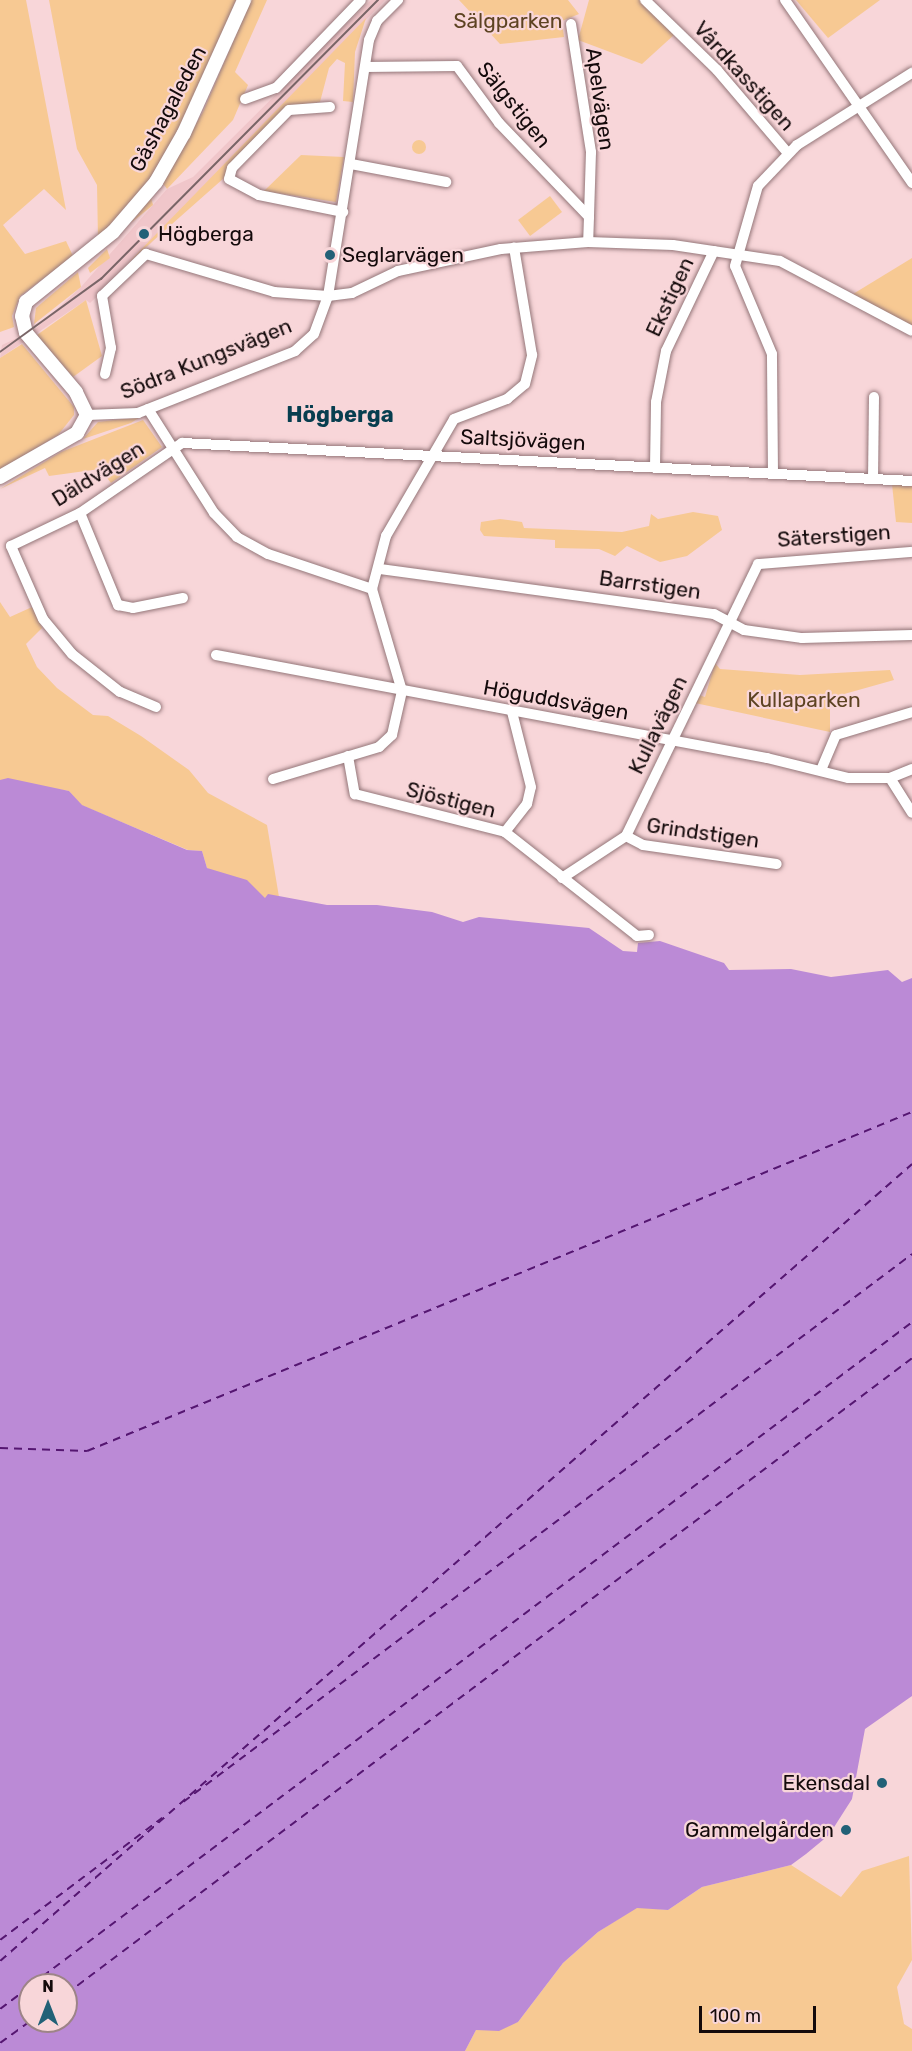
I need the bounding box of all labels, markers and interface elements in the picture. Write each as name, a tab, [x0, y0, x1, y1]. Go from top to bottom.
park label: Sälgparken	[453, 8, 563, 34]
street label: Vårdkasstigen	[688, 16, 800, 136]
street label: Gåshagaleden	[124, 42, 212, 176]
street label: Apelvägen	[580, 46, 620, 152]
street label: Sälgstigen	[472, 57, 556, 153]
place label: Högberga	[158, 221, 254, 247]
marker: Högberga	[135, 225, 153, 243]
place label: Seglarvägen	[342, 242, 464, 268]
marker: Seglarvägen	[323, 248, 337, 262]
street label: Ekstigen	[641, 253, 699, 341]
street label: Södra Kungsvägen	[117, 313, 295, 405]
district label: Högberga	[286, 402, 394, 428]
street label: Saltsjövägen	[460, 424, 586, 456]
street label: Däldvägen	[47, 436, 149, 512]
street label: Säterstigen	[777, 519, 891, 553]
street label: Barrstigen	[597, 565, 703, 605]
street label: Kullavägen	[623, 672, 693, 778]
street label: Höguddsvägen	[481, 675, 631, 725]
park label: Kullaparken	[747, 687, 861, 713]
street label: Sjöstigen	[404, 777, 498, 823]
street label: Grindstigen	[645, 813, 761, 853]
place label: Ekensdal	[783, 1770, 870, 1796]
marker: Ekensdal	[875, 1776, 889, 1790]
place label: Gammelgården	[685, 1817, 834, 1843]
marker: Gammelgården	[839, 1823, 853, 1837]
north arrow	[18, 1973, 78, 2033]
text: N	[42, 1977, 54, 1996]
scale bar	[702, 1994, 819, 2032]
text: 100 m	[710, 2005, 761, 2027]

